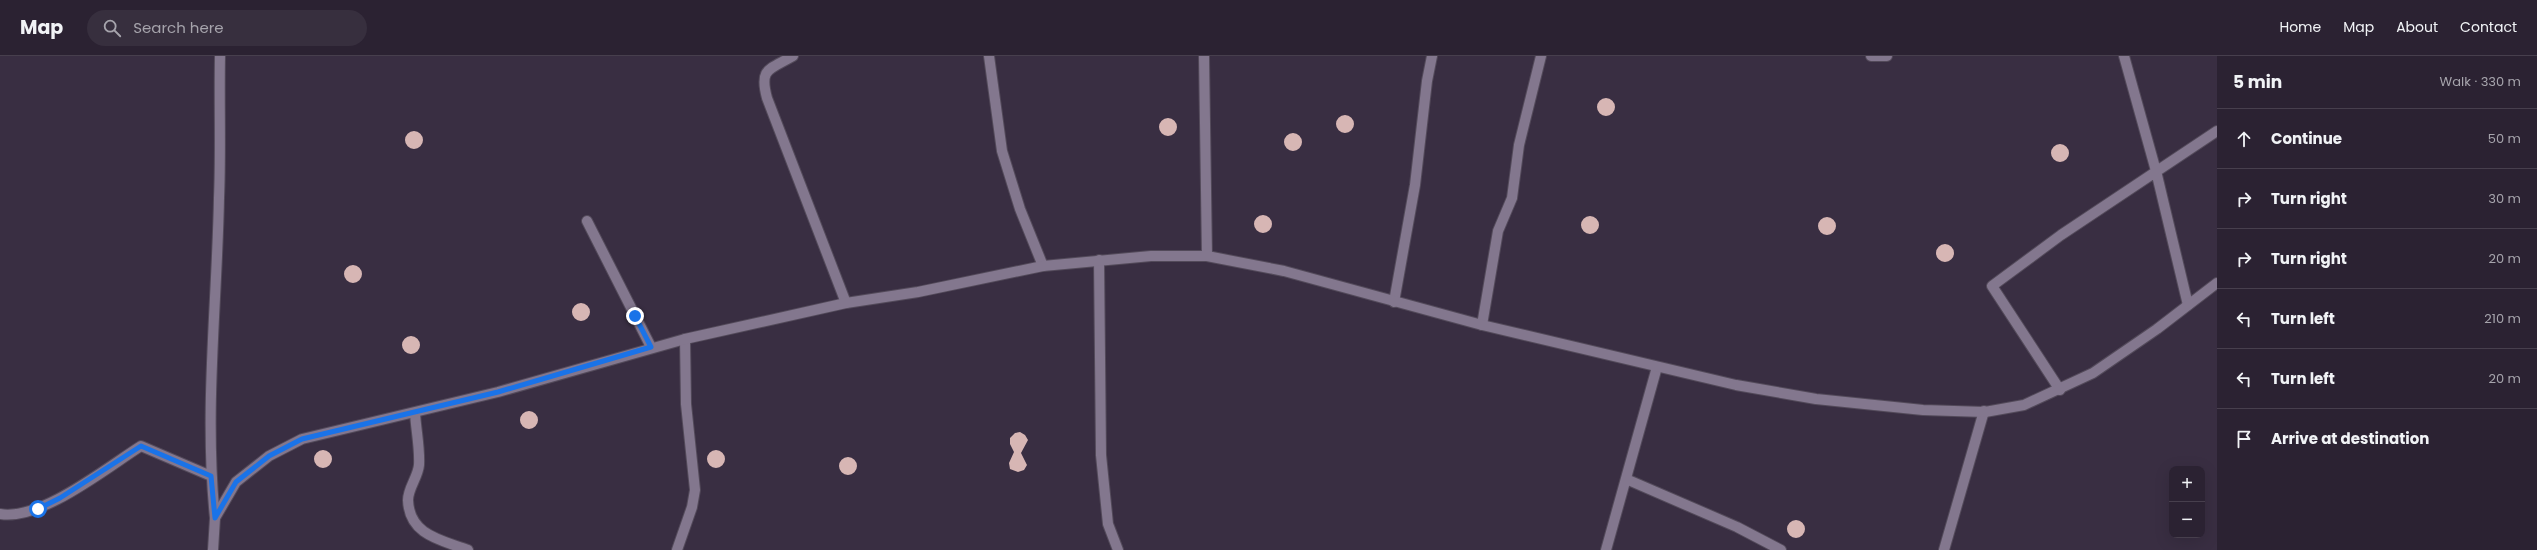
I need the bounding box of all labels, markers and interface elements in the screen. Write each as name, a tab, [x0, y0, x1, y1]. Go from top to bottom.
search box	[87, 10, 367, 46]
text: Map	[20, 14, 63, 41]
icon: search	[101, 17, 123, 39]
text: Search here	[133, 17, 224, 38]
text: Home	[2279, 17, 2321, 37]
text: Map	[2343, 17, 2374, 37]
text: About	[2396, 17, 2438, 37]
text: Contact	[2460, 17, 2517, 37]
text: 5 min	[2233, 70, 2282, 94]
text: Walk · 330 m	[2440, 72, 2521, 91]
icon: ahead	[2233, 128, 2255, 150]
text: Continue	[2271, 128, 2342, 149]
text: 50 m	[2488, 129, 2521, 148]
icon: right	[2233, 188, 2255, 210]
text: Turn right	[2271, 188, 2347, 209]
text: 30 m	[2488, 189, 2521, 208]
icon: right	[2233, 248, 2255, 270]
text: Turn right	[2271, 248, 2347, 269]
text: 20 m	[2488, 249, 2521, 268]
route end	[626, 307, 644, 325]
icon: left	[2233, 308, 2255, 330]
text: Turn left	[2271, 308, 2335, 329]
text: 210 m	[2484, 309, 2521, 328]
icon: left	[2233, 368, 2255, 390]
text: Turn left	[2271, 368, 2335, 389]
text: 20 m	[2488, 369, 2521, 388]
icon: arrive	[2233, 428, 2255, 450]
text: Arrive at destination	[2271, 428, 2429, 449]
map controls	[2169, 466, 2205, 538]
button: +	[2169, 466, 2205, 502]
route start	[29, 500, 47, 518]
button: −	[2169, 502, 2205, 538]

